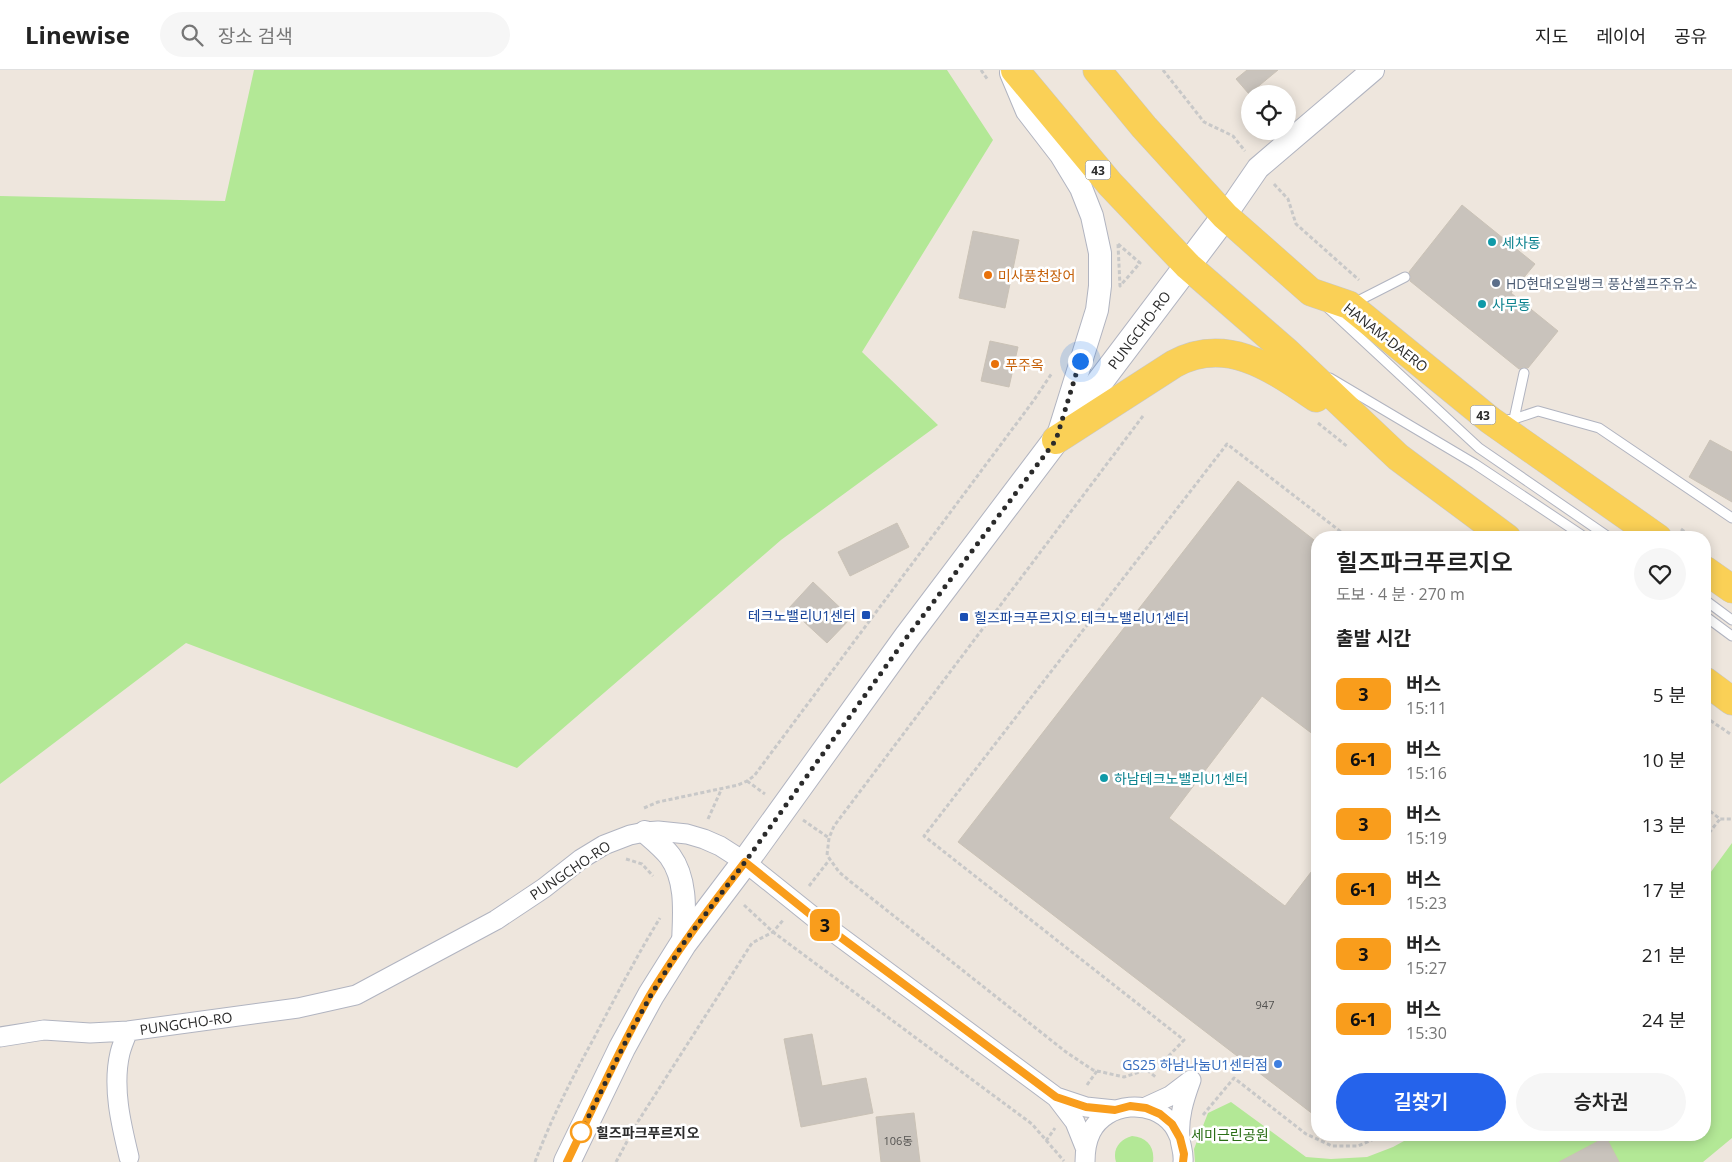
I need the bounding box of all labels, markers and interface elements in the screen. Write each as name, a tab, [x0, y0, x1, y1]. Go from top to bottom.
search box	[160, 12, 510, 57]
text: Linewise	[25, 18, 130, 51]
icon: search	[178, 21, 206, 49]
text: 장소 검색	[218, 23, 293, 49]
text: 지도	[1535, 24, 1568, 48]
text: 레이어	[1596, 24, 1646, 48]
text: 공유	[1674, 24, 1707, 48]
map controls	[1241, 85, 1296, 140]
button: locate	[1241, 85, 1296, 140]
road number: 43	[1086, 160, 1110, 180]
place label: 세차동	[1502, 233, 1541, 252]
marker: 세차동	[1486, 236, 1498, 248]
place label: 미사풍천장어	[998, 266, 1075, 285]
marker: 미사풍천장어	[982, 269, 994, 281]
place label: HD현대오일뱅크 풍산셀프주유소	[1506, 274, 1698, 293]
marker: HD현대오일뱅크 풍산셀프주유소	[1490, 277, 1502, 289]
street label: PUNGCHO-RO	[1103, 287, 1175, 373]
place label: 사무동	[1492, 295, 1531, 314]
street label: HANAM-DAERO	[1340, 298, 1432, 376]
marker: 사무동	[1476, 298, 1488, 310]
your location	[1068, 349, 1093, 374]
place label: 푸주옥	[1005, 355, 1044, 374]
marker: 푸주옥	[989, 358, 1001, 370]
road number: 43	[1470, 406, 1496, 424]
text: 힐즈파크푸르지오	[1336, 545, 1513, 578]
button: heart	[1634, 548, 1686, 600]
text: 도보 · 4 분 · 270 m	[1336, 583, 1465, 605]
place label: 테크노밸리U1센터	[748, 606, 856, 625]
place label: 힐즈파크푸르지오.테크노밸리U1센터	[974, 608, 1189, 627]
marker: 테크노밸리U1센터	[860, 609, 872, 621]
marker: 힐즈파크푸르지오.테크노밸리U1센터	[958, 611, 970, 623]
text: 출발 시간	[1336, 625, 1411, 651]
text: 버스	[1406, 671, 1441, 697]
text: 3	[1358, 682, 1369, 706]
text: 5 분	[1653, 682, 1686, 708]
text: 15:11	[1406, 697, 1447, 719]
text: 버스	[1406, 736, 1441, 762]
text: 6-1	[1350, 747, 1377, 771]
text: 10 분	[1642, 747, 1686, 773]
text: 15:16	[1406, 762, 1447, 784]
place label: 하남테크노밸리U1센터	[1114, 769, 1248, 788]
marker: 하남테크노밸리U1센터	[1098, 772, 1110, 784]
text: 버스	[1406, 801, 1441, 827]
text: 3	[1358, 812, 1369, 836]
text: 13 분	[1642, 812, 1686, 838]
text: 15:19	[1406, 827, 1447, 849]
street label: PUNGCHO-RO	[526, 836, 614, 904]
text: 버스	[1406, 866, 1441, 892]
text: 6-1	[1350, 877, 1377, 901]
text: 17 분	[1642, 877, 1686, 903]
text: 15:23	[1406, 892, 1447, 914]
line badge: 3	[809, 909, 841, 941]
text: 3	[820, 913, 830, 937]
text: 버스	[1406, 931, 1441, 957]
text: 3	[1358, 942, 1369, 966]
text: 21 분	[1642, 942, 1686, 968]
text: 15:27	[1406, 957, 1447, 979]
text: 버스	[1406, 996, 1441, 1022]
house number: 947	[1256, 997, 1274, 1012]
street label: PUNGCHO-RO	[138, 1007, 234, 1039]
text: 6-1	[1350, 1007, 1377, 1031]
text: 24 분	[1642, 1007, 1686, 1033]
text: 15:30	[1406, 1022, 1447, 1044]
place label: GS25 하남나눔U1센터점	[1122, 1055, 1268, 1074]
marker: GS25 하남나눔U1센터점	[1272, 1058, 1284, 1070]
button: 길찾기	[1336, 1073, 1506, 1131]
button: 승차권	[1516, 1073, 1686, 1131]
marker: 힐즈파크푸르지오	[570, 1121, 592, 1143]
place label: 힐즈파크푸르지오	[596, 1123, 699, 1142]
park label: 세미근린공원	[1191, 1125, 1269, 1144]
house number: 106동	[884, 1133, 913, 1148]

